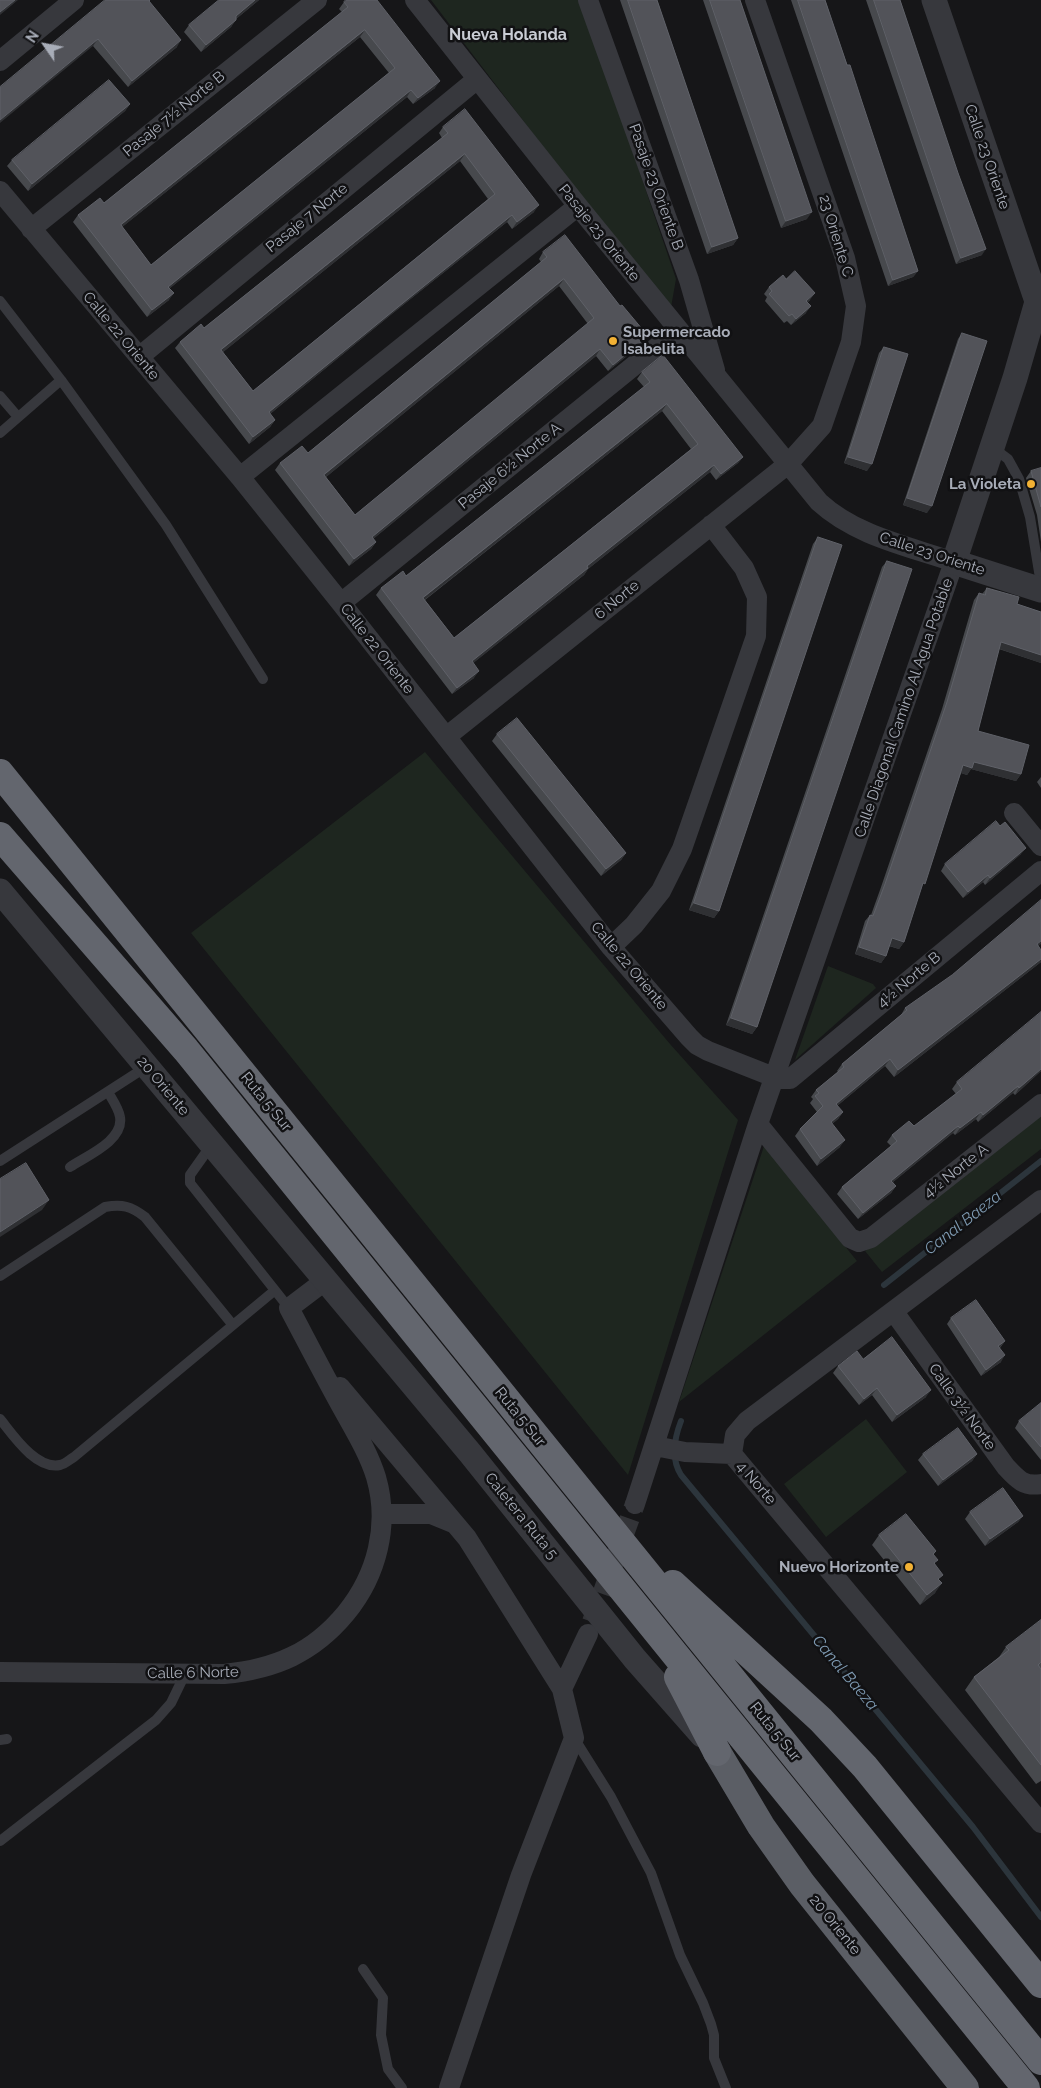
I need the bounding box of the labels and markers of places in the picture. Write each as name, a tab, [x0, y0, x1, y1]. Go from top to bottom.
place label: Supermercado Isabelita	[623, 323, 730, 358]
marker: Supermercado Isabelita	[607, 335, 619, 347]
place label: La Violeta	[949, 475, 1021, 493]
marker: La Violeta	[1025, 478, 1037, 490]
place label: Nuevo Horizonte	[779, 1558, 899, 1576]
marker: Nuevo Horizonte	[903, 1561, 915, 1573]

